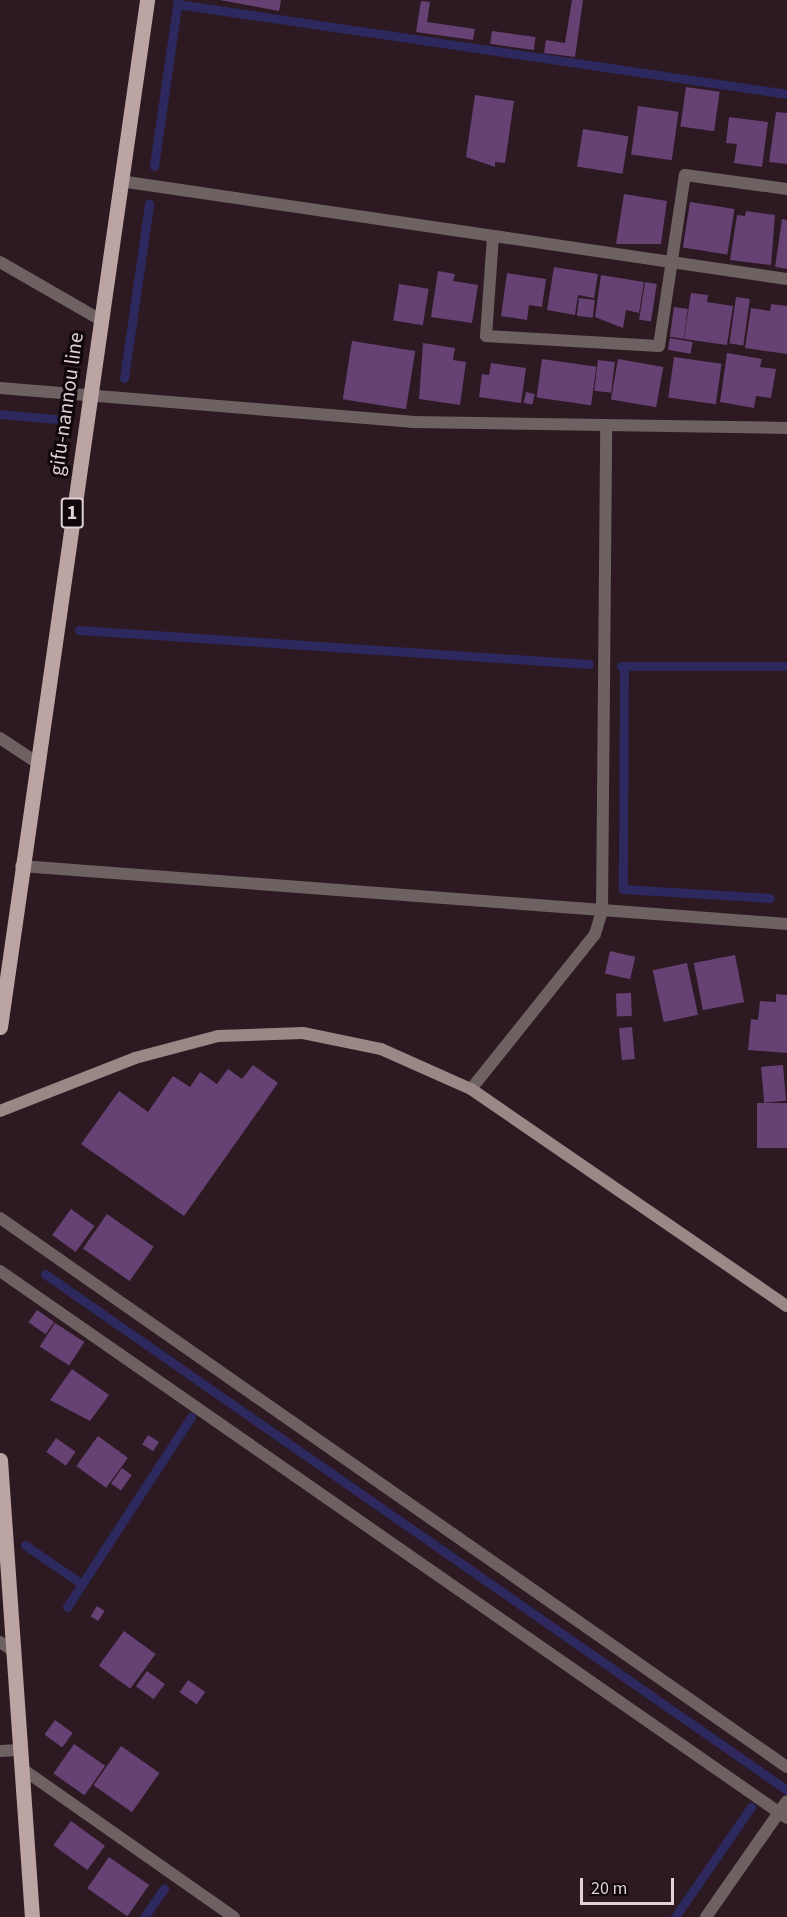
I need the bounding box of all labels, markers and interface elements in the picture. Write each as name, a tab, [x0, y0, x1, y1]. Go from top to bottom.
street label: gifu-nannou line	[43, 331, 89, 477]
road number: 1	[60, 496, 84, 530]
scale bar	[583, 1866, 678, 1904]
text: 20 m	[591, 1876, 627, 1901]

